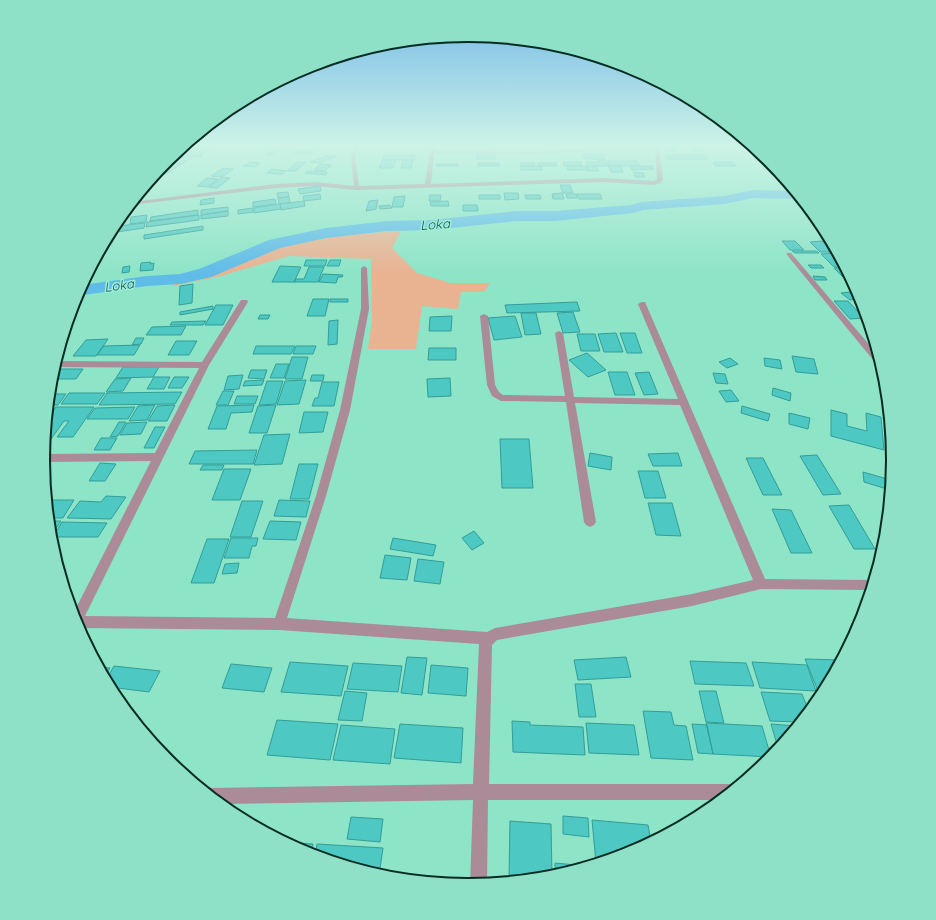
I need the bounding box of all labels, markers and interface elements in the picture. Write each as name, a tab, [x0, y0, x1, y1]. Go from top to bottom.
water label: Loka	[420, 215, 451, 233]
water label: Loka	[103, 275, 136, 295]

